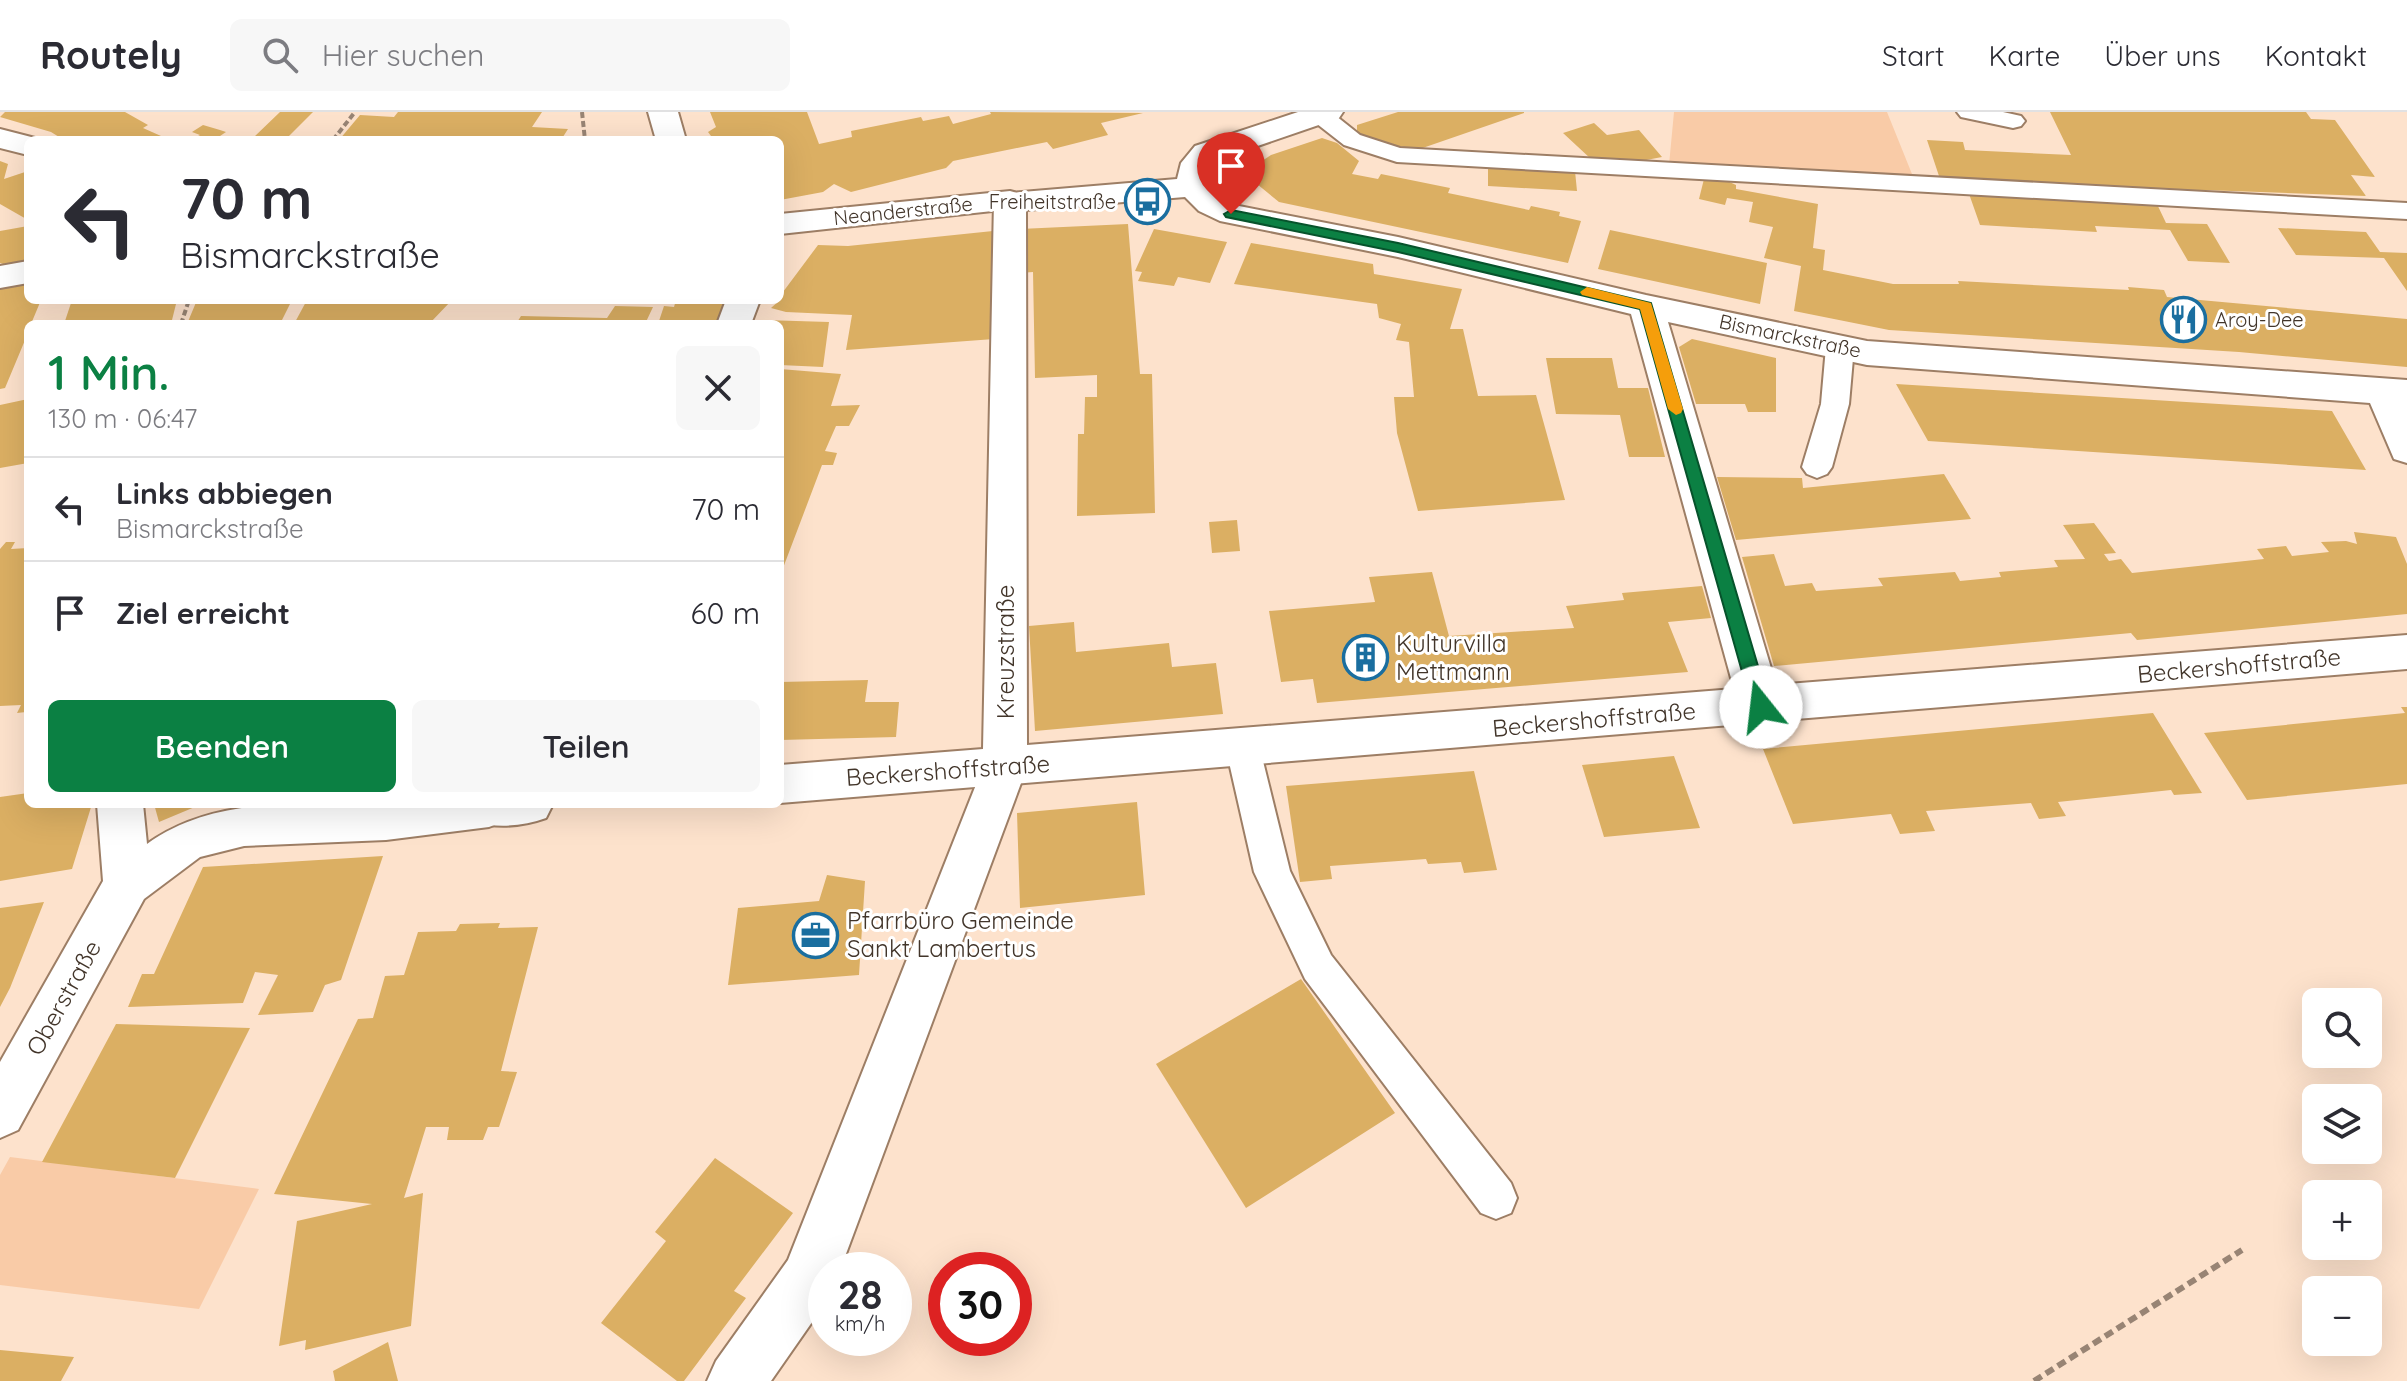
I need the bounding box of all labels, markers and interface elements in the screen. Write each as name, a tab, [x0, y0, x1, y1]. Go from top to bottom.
search box	[230, 19, 790, 91]
text: Routely	[40, 31, 182, 79]
icon: search	[258, 33, 302, 77]
text: Hier suchen	[322, 36, 484, 74]
text: Start	[1882, 38, 1944, 73]
text: Karte	[1988, 38, 2060, 73]
text: Über uns	[2104, 38, 2221, 73]
text: Kontakt	[2265, 38, 2367, 73]
pin	[1197, 132, 1265, 214]
icon: arrive	[1209, 144, 1253, 188]
text: 70 m	[180, 163, 312, 233]
icon: left	[48, 168, 152, 272]
bus stop icon: Freiheitstraße	[1123, 178, 1171, 226]
place label: Freiheitstraße	[989, 189, 1116, 214]
street label: Neanderstraße	[832, 191, 974, 230]
text: Bismarckstraße	[180, 232, 440, 277]
restaurant icon: Aroy-Dee	[2160, 296, 2208, 344]
place label: Aroy-Dee	[2215, 307, 2304, 332]
street label: Bismarckstraße	[1717, 308, 1863, 363]
text: 1 Min.	[48, 342, 169, 402]
button: close	[676, 346, 760, 430]
text: 130 m · 06:47	[48, 402, 197, 435]
text: Links abbiegen	[116, 474, 333, 512]
icon: left	[48, 487, 92, 531]
text: 70 m	[691, 490, 760, 528]
text: Bismarckstraße	[116, 512, 304, 545]
street label: Kreuzstraße	[990, 585, 1020, 719]
icon: arrive	[48, 591, 92, 635]
text: Ziel erreicht	[116, 594, 290, 632]
text: 60 m	[690, 594, 760, 632]
place label: Kulturvilla Mettmann	[1396, 628, 1510, 686]
building icon: Kulturvilla Mettmann	[1341, 634, 1389, 682]
street label: Beckershoffstraße	[2136, 641, 2342, 689]
position arrow	[1719, 665, 1803, 749]
street label: Beckershoffstraße	[1491, 695, 1697, 743]
button: Beenden	[48, 700, 396, 792]
button: Teilen	[412, 700, 760, 792]
street label: Beckershoffstraße	[845, 748, 1051, 792]
place label: Pfarrbüro Gemeinde Sankt Lambertus	[847, 905, 1074, 963]
office icon: Pfarrbüro Gemeinde Sankt Lambertus	[792, 911, 840, 959]
street label: Oberstraße	[19, 935, 107, 1060]
map controls	[2302, 988, 2382, 1356]
button: search	[2302, 988, 2382, 1068]
button: layers	[2302, 1084, 2382, 1164]
button: +	[2302, 1180, 2382, 1260]
speed limit sign: 30	[928, 1252, 1032, 1356]
text: 28	[838, 1269, 882, 1319]
button: −	[2302, 1276, 2382, 1356]
text: km/h	[835, 1311, 885, 1336]

